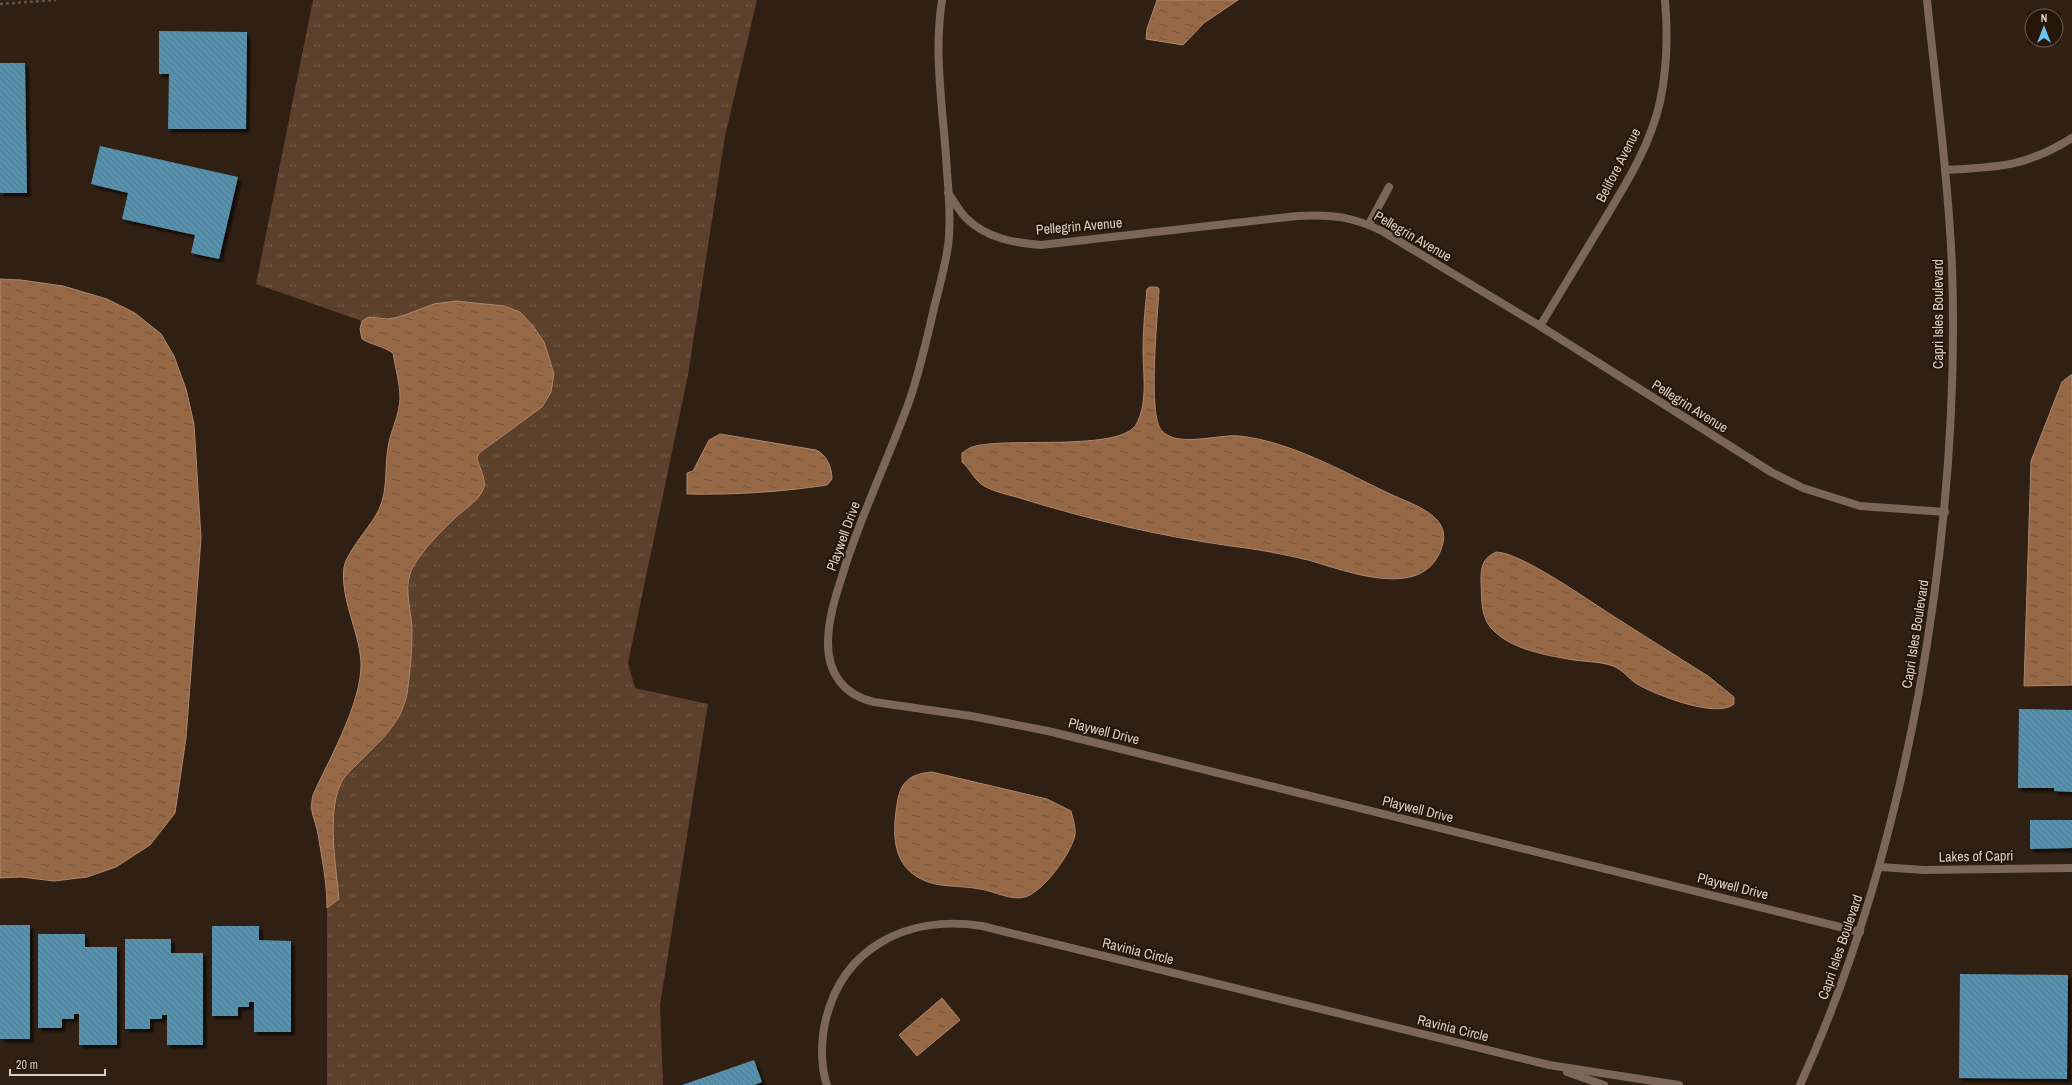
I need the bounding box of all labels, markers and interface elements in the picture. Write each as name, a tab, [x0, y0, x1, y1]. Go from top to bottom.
north arrow	[2024, 8, 2064, 48]
text: N	[2041, 11, 2047, 25]
street label: Belifore Avenue	[1592, 125, 1644, 205]
street label: Pellegrin Avenue	[1371, 207, 1455, 265]
street label: Pellegrin Avenue	[1035, 213, 1123, 239]
street label: Capri Isles Boulevard	[1929, 259, 1947, 369]
street label: Pellegrin Avenue	[1649, 375, 1731, 437]
street label: Playwell Drive	[822, 499, 864, 573]
street label: Capri Isles Boulevard	[1898, 578, 1932, 690]
street label: Playwell Drive	[1067, 713, 1141, 749]
street label: Playwell Drive	[1381, 791, 1455, 827]
street label: Lakes of Capri	[1939, 846, 2013, 866]
street label: Playwell Drive	[1696, 868, 1770, 904]
street label: Capri Isles Boulevard	[1814, 892, 1866, 1002]
street label: Ravinia Circle	[1101, 933, 1175, 969]
street label: Ravinia Circle	[1416, 1010, 1490, 1046]
scale bar	[10, 1051, 105, 1077]
text: 20 m	[16, 1057, 38, 1073]

